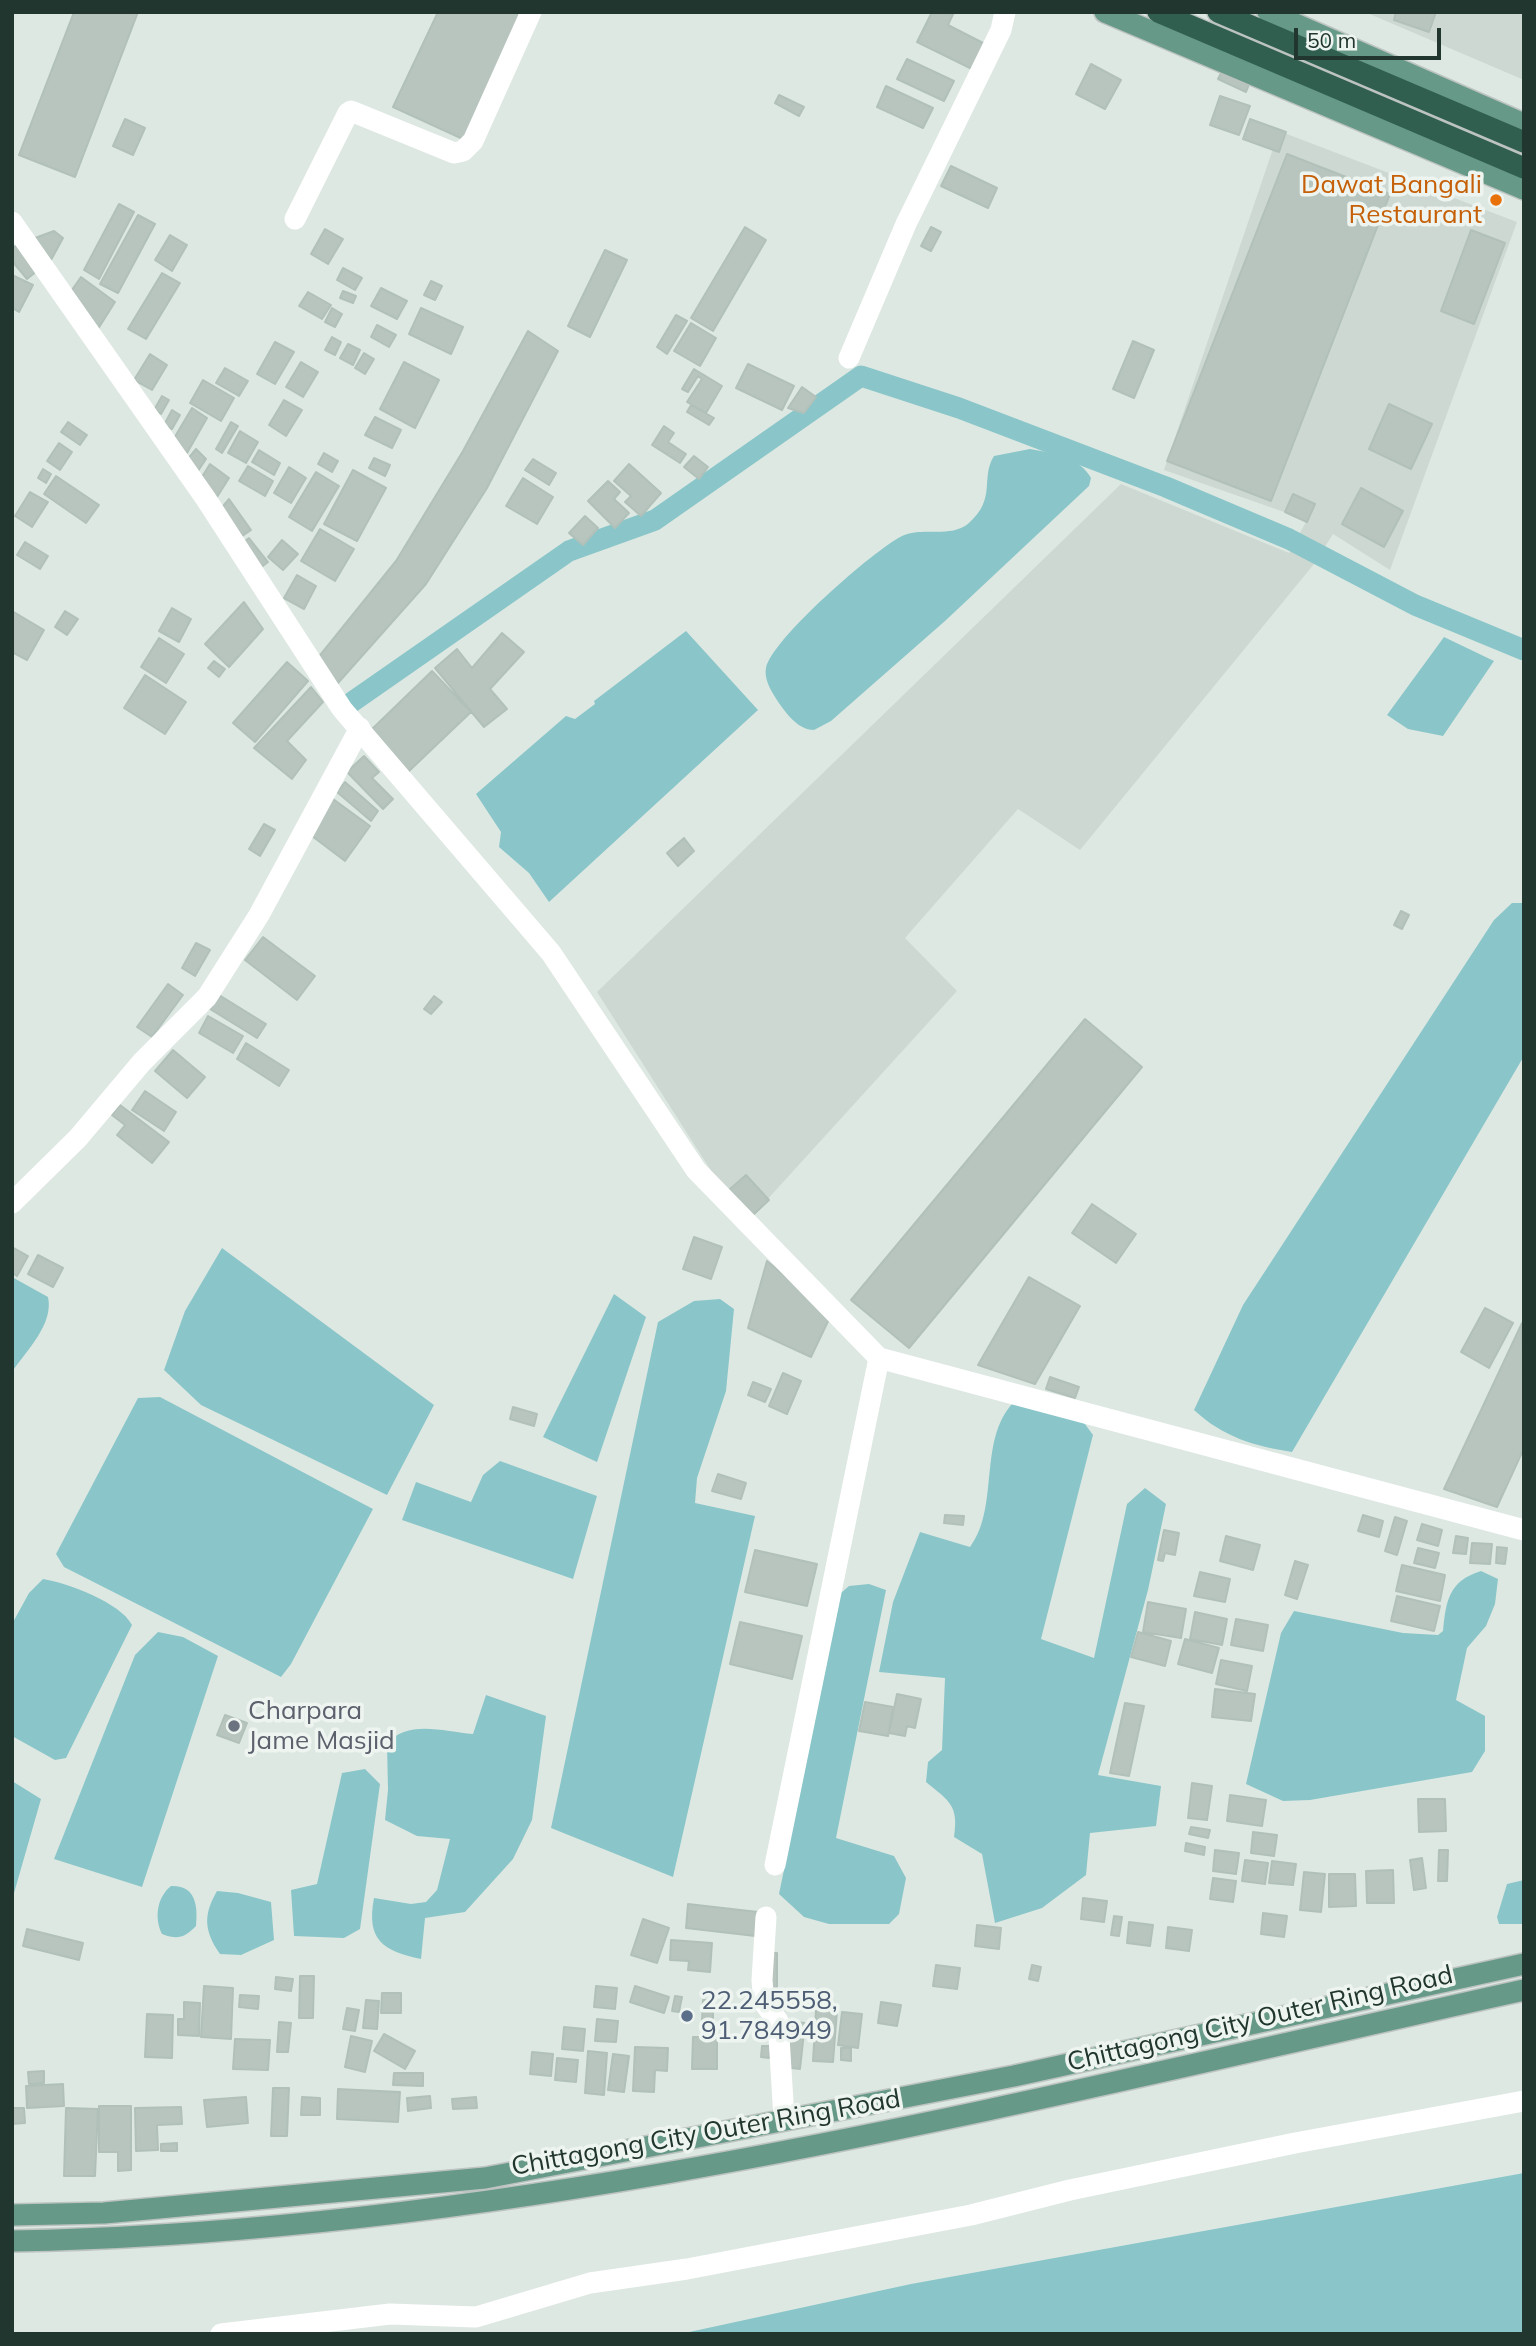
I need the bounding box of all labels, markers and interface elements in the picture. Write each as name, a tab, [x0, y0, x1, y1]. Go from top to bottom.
scale bar	[1298, 14, 1445, 58]
text: 50 m	[1307, 27, 1356, 53]
place label: Dawat Bangali Restaurant	[1301, 169, 1482, 230]
marker: Dawat Bangali Restaurant	[1488, 192, 1504, 208]
place label: Charpara Jame Masjid	[248, 1695, 395, 1756]
marker: Charpara Jame Masjid	[226, 1718, 242, 1734]
street label: Chittagong City Outer Ring Road	[1064, 1959, 1456, 2079]
place label: 22.245558, 91.784949	[701, 1985, 838, 2046]
marker: 22.245558, 91.784949	[679, 2008, 695, 2024]
street label: Chittagong City Outer Ring Road	[509, 2083, 903, 2183]

